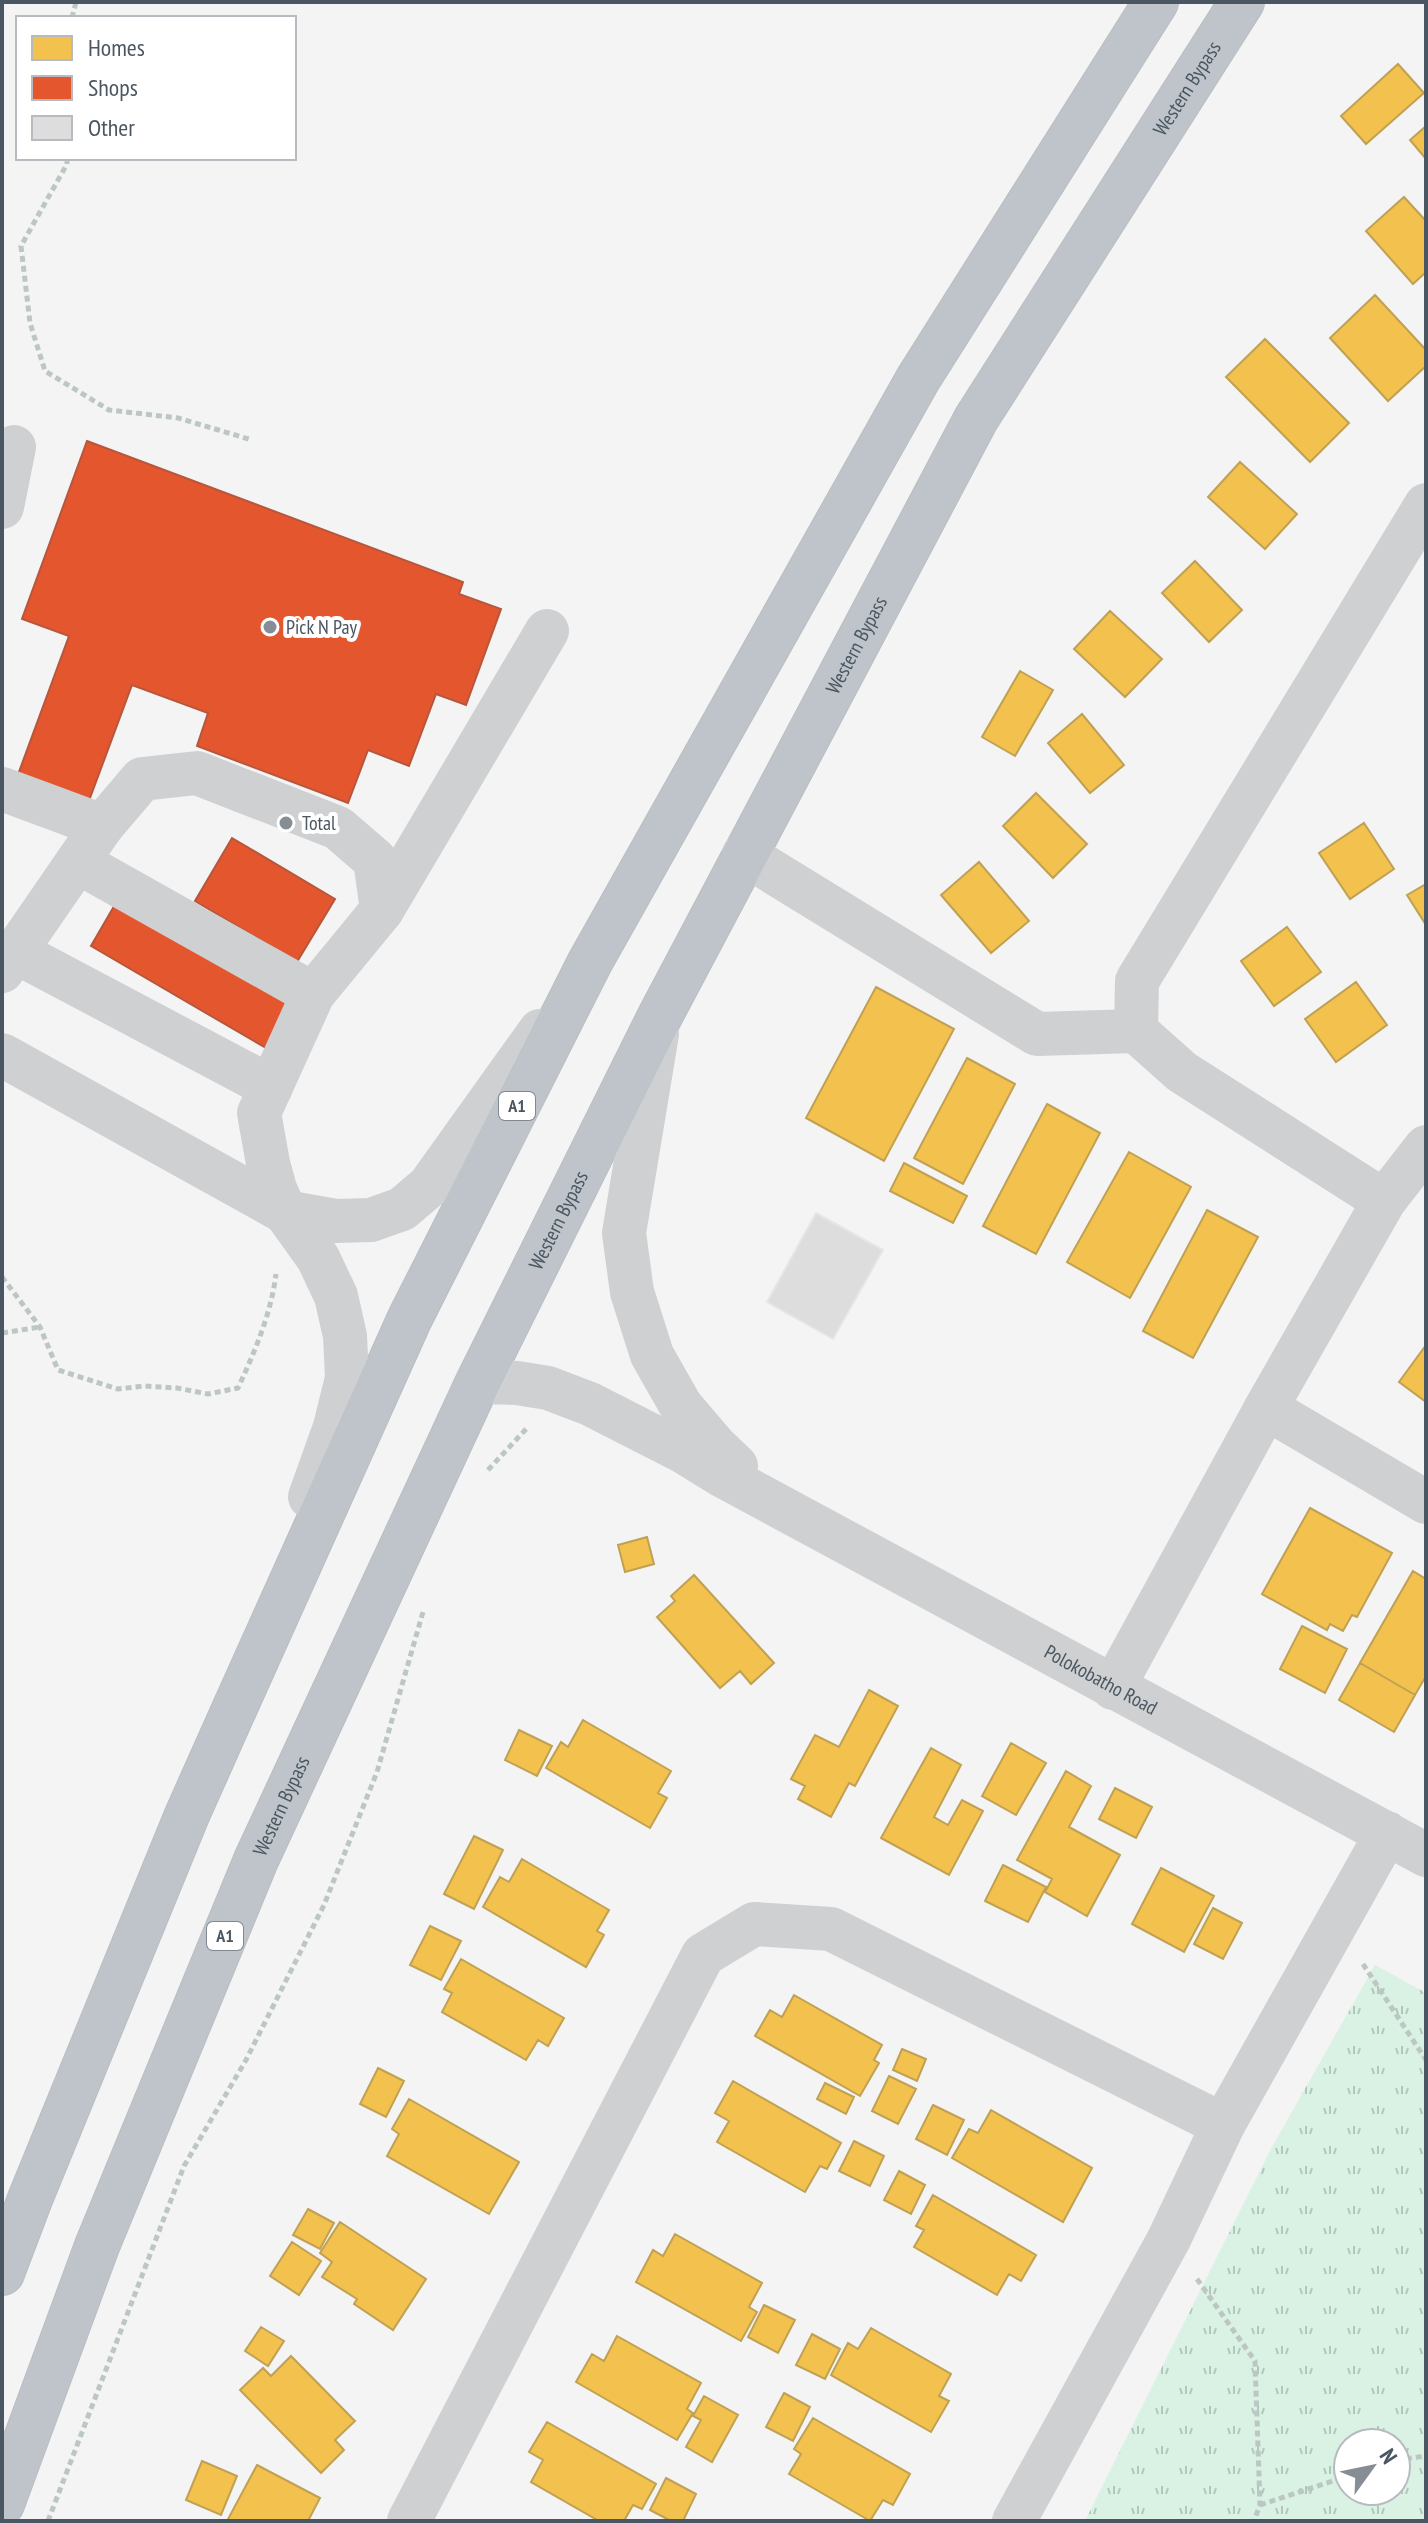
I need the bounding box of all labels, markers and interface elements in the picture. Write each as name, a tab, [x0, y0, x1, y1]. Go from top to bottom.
legend	[16, 16, 296, 160]
text: Homes	[88, 32, 145, 63]
street label: Western Bypass	[1147, 36, 1227, 140]
text: Shops	[88, 72, 138, 103]
text: Other	[88, 112, 135, 143]
street label: Western Bypass	[820, 591, 893, 698]
place label: Pick N Pay	[286, 614, 357, 640]
marker: Pick N Pay	[261, 618, 279, 636]
place label: Total	[302, 810, 336, 836]
marker: Total	[277, 814, 295, 832]
road number: A1	[499, 1092, 535, 1120]
street label: Western Bypass	[523, 1166, 594, 1274]
street label: Polokobatho Road	[1040, 1639, 1162, 1721]
street label: Western Bypass	[247, 1752, 316, 1860]
road number: A1	[207, 1922, 243, 1950]
north arrow	[1332, 2427, 1412, 2507]
text: N	[1374, 2443, 1404, 2469]

